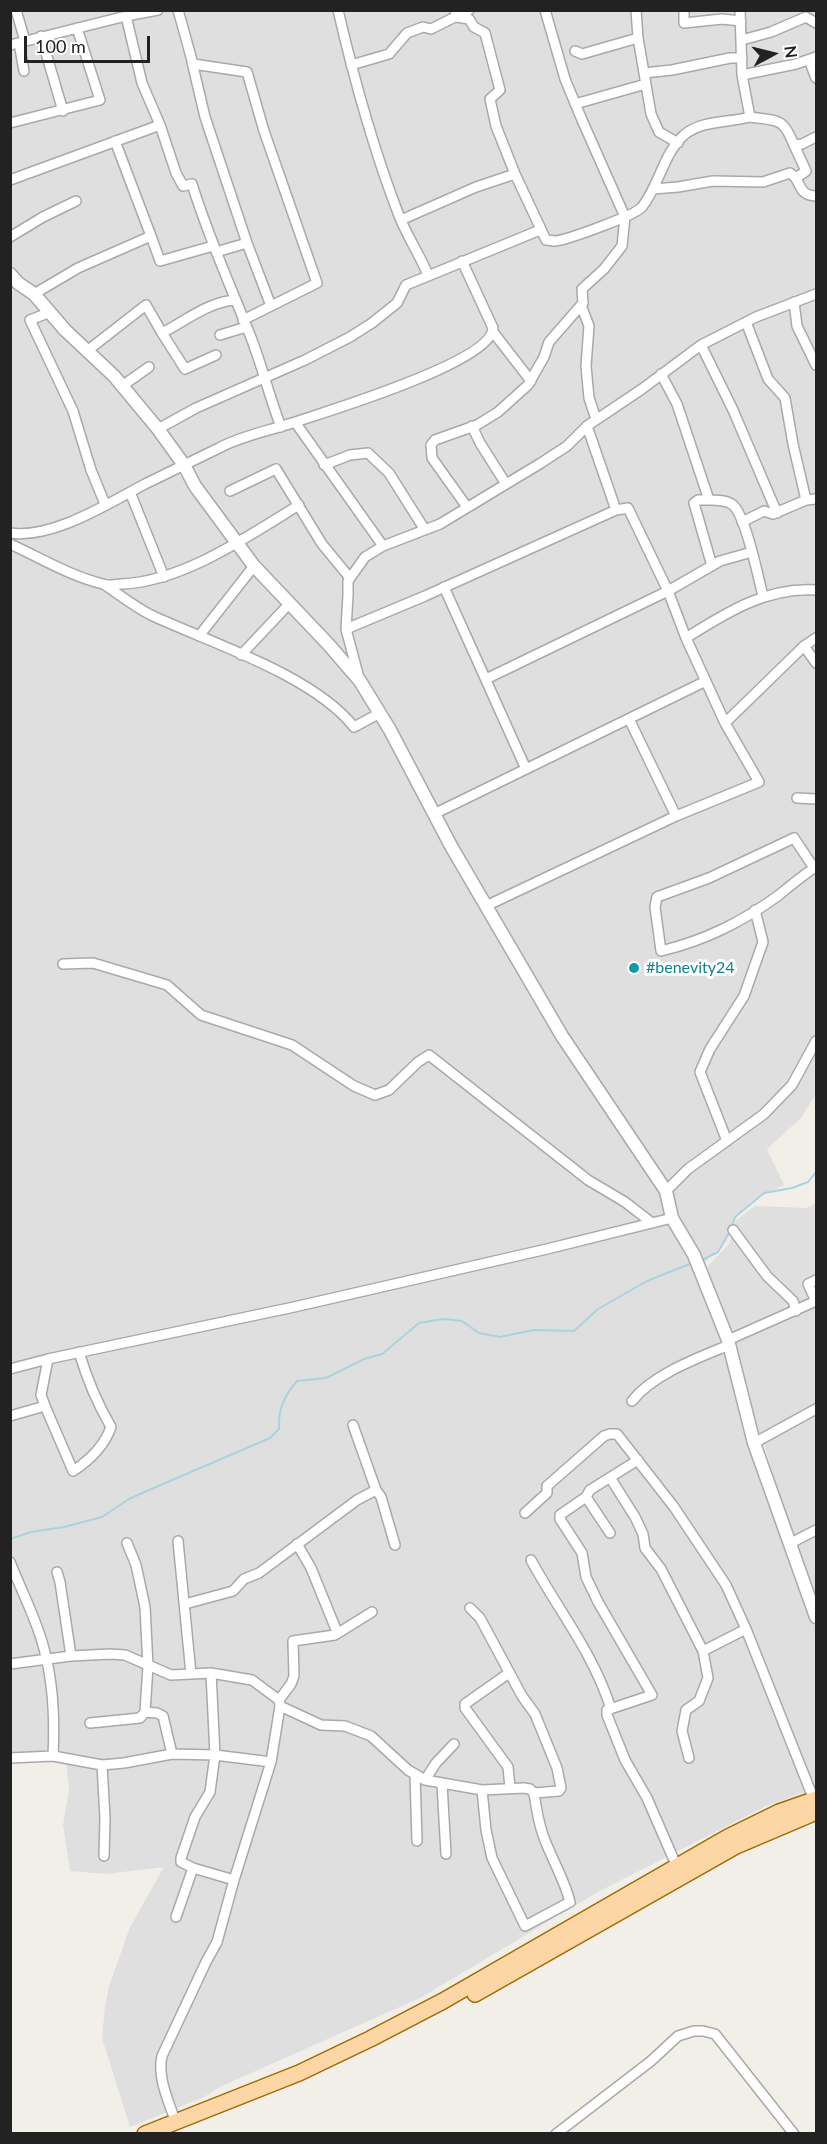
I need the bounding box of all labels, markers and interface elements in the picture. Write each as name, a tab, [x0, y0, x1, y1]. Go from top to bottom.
scale bar	[27, 24, 153, 62]
north arrow	[743, 24, 803, 84]
text: 100 m	[35, 35, 86, 57]
text: N	[781, 44, 802, 59]
place label: #benevity24	[646, 958, 735, 978]
marker: #benevity24	[627, 961, 641, 975]

